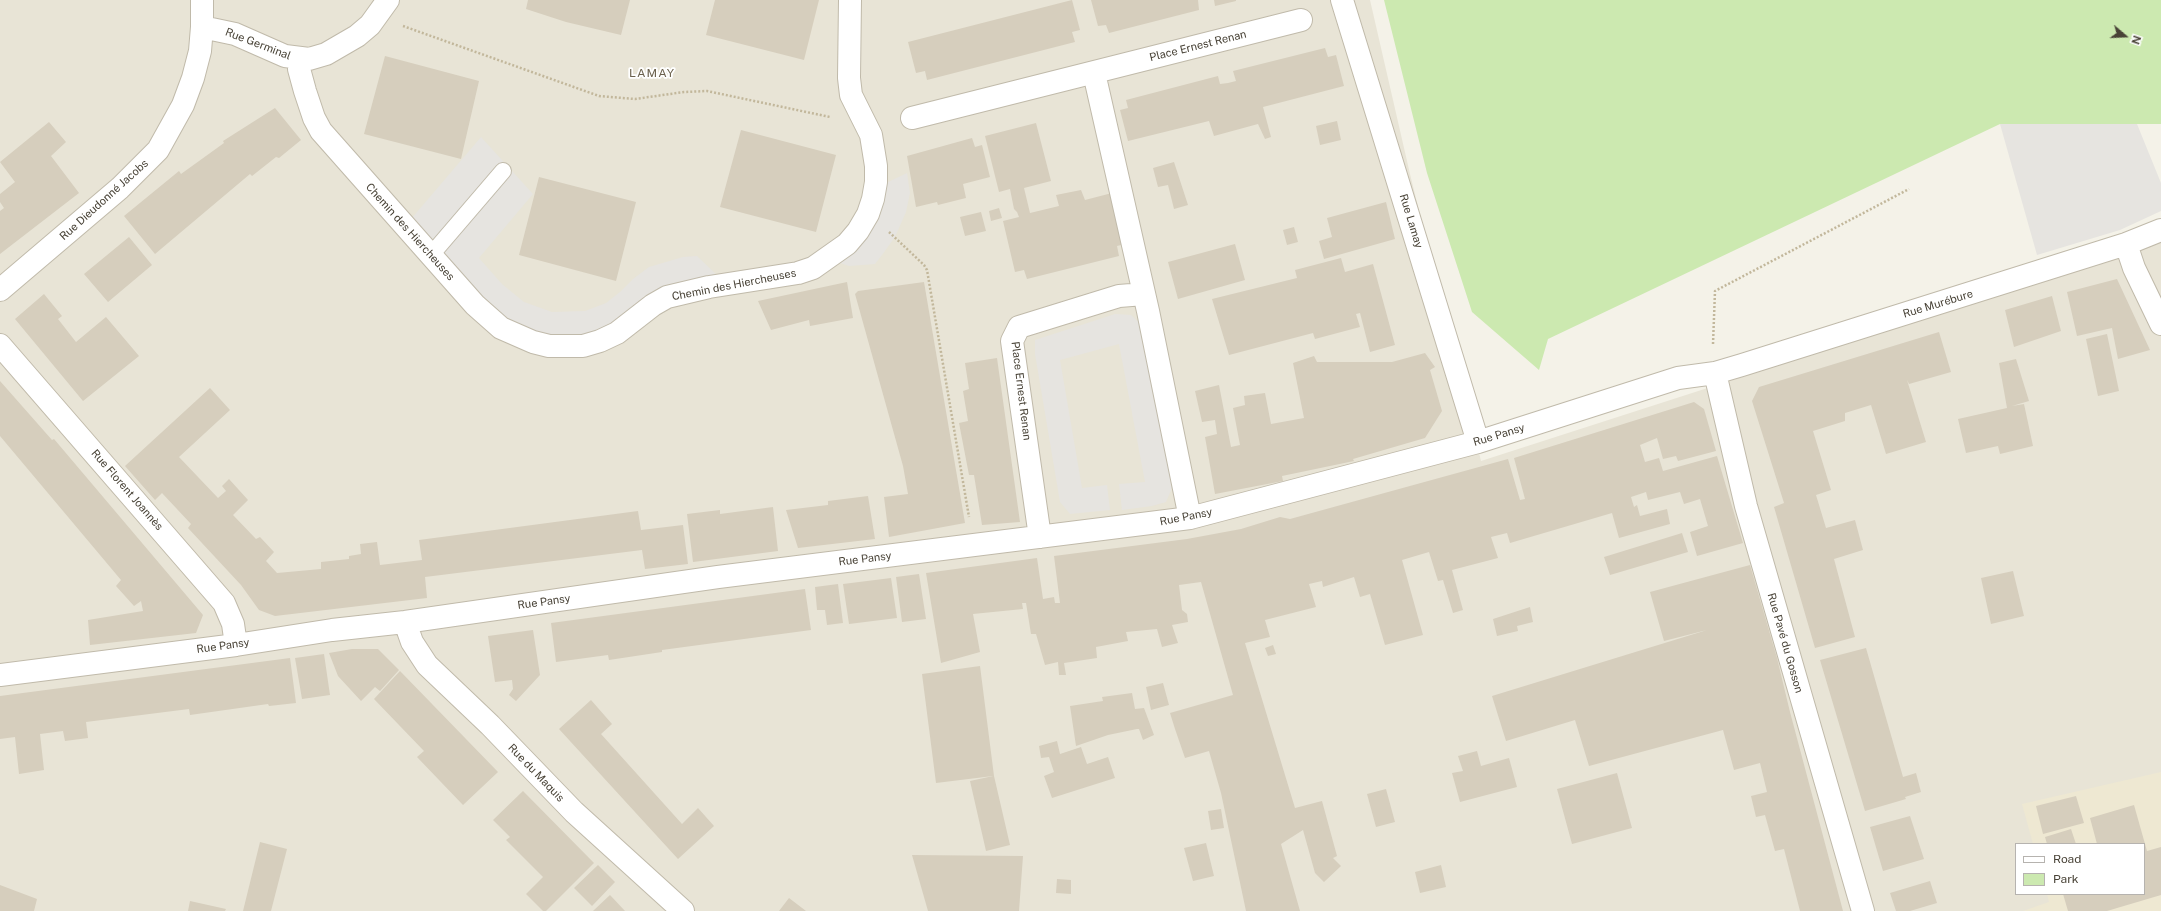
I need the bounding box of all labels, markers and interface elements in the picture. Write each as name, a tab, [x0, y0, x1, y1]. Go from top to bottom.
north arrow	[2105, 16, 2145, 56]
street label: Rue Germinal	[223, 25, 293, 63]
street label: Place Ernest Renan	[1148, 28, 1248, 64]
text: N	[2129, 34, 2143, 46]
district label: LAMAY	[629, 66, 675, 80]
street label: Rue Dieudonné Jacobs	[57, 157, 151, 243]
street label: Chemin des Hiercheuses	[363, 181, 457, 283]
street label: Rue Lamay	[1396, 192, 1426, 250]
street label: Chemin des Hiercheuses	[671, 266, 797, 304]
street label: Rue Murébure	[1901, 287, 1975, 321]
street label: Place Ernest Renan	[1008, 341, 1034, 441]
street label: Rue Pansy	[1472, 421, 1526, 449]
street label: Rue Florent Joannès	[88, 447, 166, 533]
street label: Rue Pansy	[1159, 505, 1213, 529]
street label: Rue Pansy	[838, 549, 892, 569]
street label: Rue Pansy	[517, 592, 571, 612]
street label: Rue Pavé du Gosson	[1764, 592, 1806, 694]
street label: Rue Pansy	[196, 636, 250, 656]
street label: Rue du Maquis	[505, 741, 567, 805]
legend	[2015, 843, 2145, 895]
text: Road	[2053, 852, 2081, 866]
text: Park	[2053, 872, 2079, 886]

